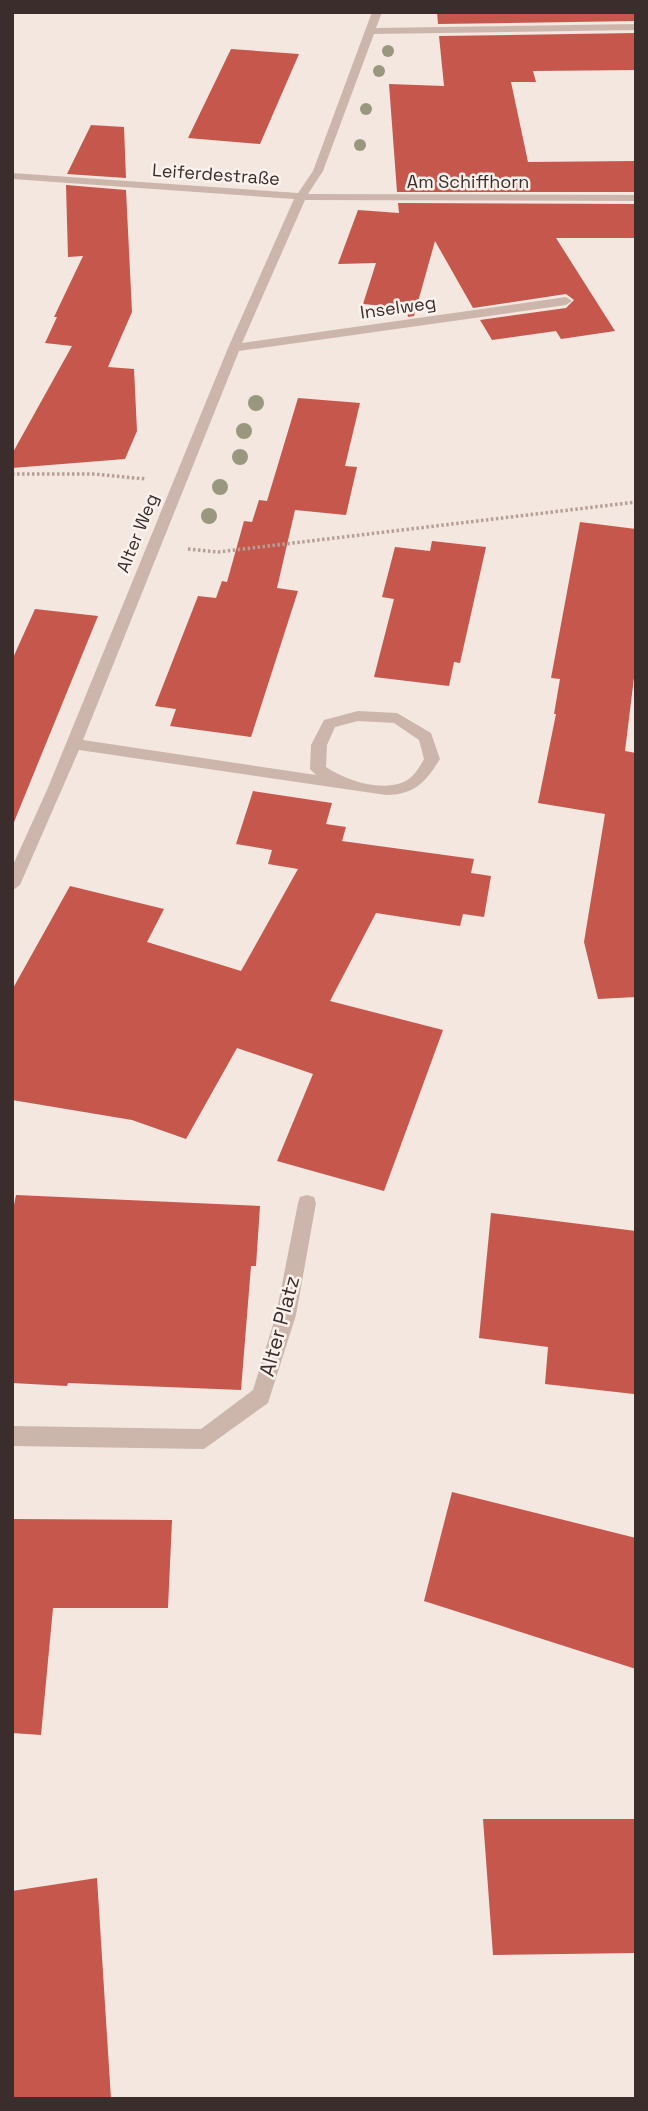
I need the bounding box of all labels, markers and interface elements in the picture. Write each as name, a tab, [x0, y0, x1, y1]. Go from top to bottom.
street label: Leiferdestraße	[151, 158, 281, 190]
street label: Am Schiffhorn	[407, 170, 529, 193]
street label: Inselweg	[359, 290, 437, 324]
street label: Alter Weg	[111, 490, 163, 576]
street label: Alter Platz	[253, 1273, 305, 1379]

